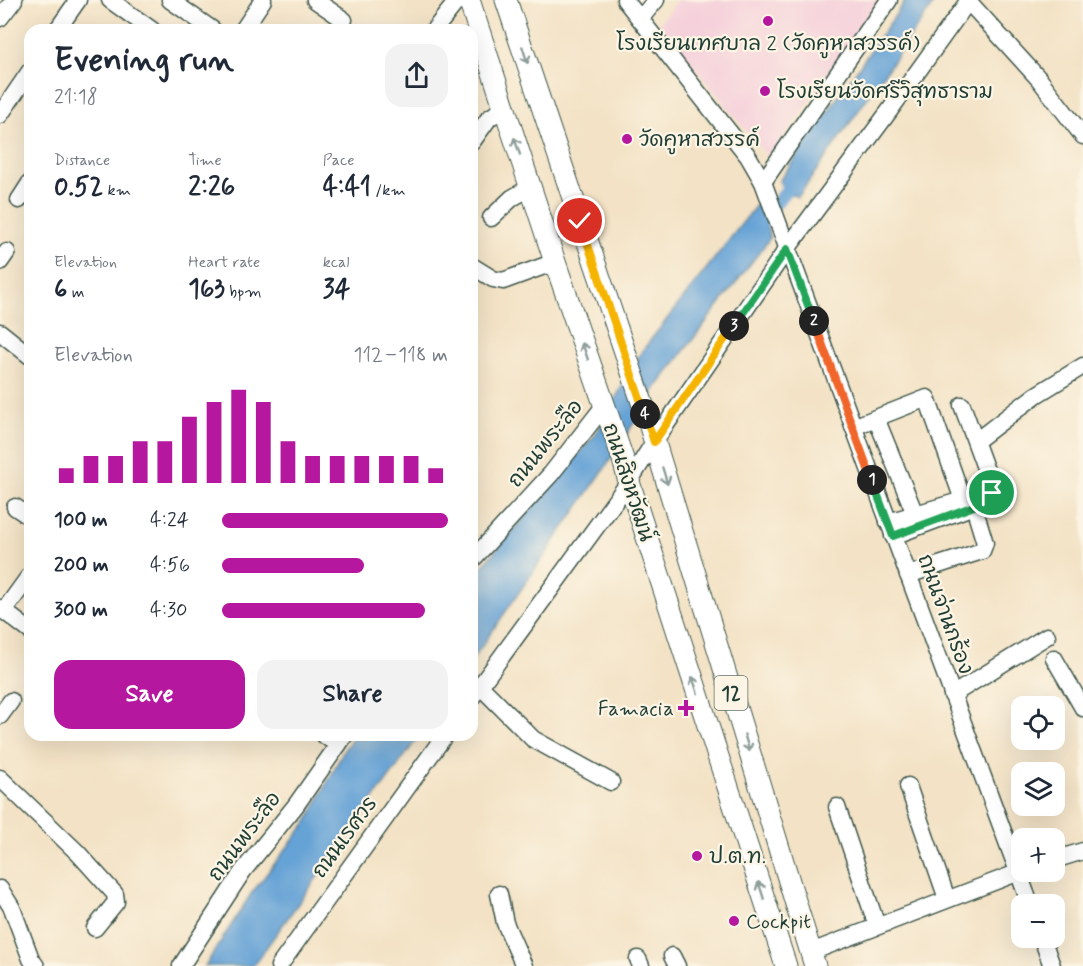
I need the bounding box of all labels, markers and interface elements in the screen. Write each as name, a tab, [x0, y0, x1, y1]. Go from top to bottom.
marker: โรงเรียนเทศบาล 2 (วัดคูหาสวรรค์)	[761, 14, 775, 28]
place label: โรงเรียนเทศบาล 2 (วัดคูหาสวรรค์)	[616, 30, 920, 59]
text: Evening run	[54, 39, 234, 83]
button: share	[385, 44, 448, 107]
one-way arrow	[520, 46, 531, 64]
place label: โรงเรียนวัดศรีวิสุทธาราม	[777, 78, 993, 107]
text: 21:18	[54, 84, 98, 111]
marker: โรงเรียนวัดศรีวิสุทธาราม	[758, 84, 772, 98]
place label: วัดคูหาสวรรค์	[639, 126, 760, 155]
marker: วัดคูหาสวรรค์	[620, 132, 634, 146]
one-way arrow	[511, 137, 522, 156]
text: Distance	[54, 150, 110, 171]
text: Time	[188, 150, 222, 171]
text: Pace	[323, 150, 355, 171]
text: 0.52	[54, 171, 103, 205]
text: 2:26	[188, 171, 235, 205]
text: 4:41	[323, 171, 371, 205]
text: km	[103, 180, 131, 201]
text: /km	[371, 180, 406, 201]
pin	[554, 195, 605, 246]
icon: check	[563, 204, 596, 237]
text: Elevation	[54, 252, 117, 273]
text: Heart rate	[188, 252, 260, 273]
text: kcal	[323, 252, 350, 273]
text: 6	[54, 273, 67, 307]
text: 163	[188, 273, 225, 307]
text: 34	[323, 273, 350, 307]
text: m	[67, 282, 84, 303]
text: bpm	[225, 282, 261, 303]
pin: 2	[799, 306, 829, 336]
text: 2	[810, 310, 818, 331]
pin: 3	[719, 311, 749, 341]
text: 3	[730, 315, 738, 336]
text: Elevation	[54, 342, 133, 369]
text: 112–118 m	[353, 342, 448, 369]
one-way arrow	[579, 342, 590, 361]
street label: ถนนพระลือ	[502, 394, 590, 493]
pin: 4	[630, 399, 660, 429]
text: 4	[640, 403, 650, 424]
street label: ถนนสิงหวัฒน์	[596, 420, 660, 545]
pin: 1	[857, 465, 887, 495]
one-way arrow	[660, 466, 671, 485]
pin	[966, 467, 1017, 518]
text: 1	[868, 469, 876, 490]
icon: arrive	[975, 476, 1008, 509]
text: 100 m	[54, 507, 108, 534]
text: 4:24	[150, 507, 189, 534]
street label: ถนนจ่านกร้อง	[910, 550, 980, 678]
text: 200 m	[54, 552, 109, 579]
text: 4:56	[150, 552, 190, 579]
text: 300 m	[54, 597, 108, 624]
text: 4:30	[150, 597, 187, 624]
button: Save	[54, 660, 245, 729]
button: Share	[257, 660, 448, 729]
one-way arrow	[689, 676, 700, 695]
road number: 12	[714, 676, 748, 710]
place label: Famacia	[598, 695, 674, 723]
map controls	[1011, 696, 1065, 948]
button: locate	[1011, 696, 1065, 750]
marker: Famacia	[679, 701, 693, 715]
one-way arrow	[742, 733, 753, 752]
button: layers	[1011, 762, 1065, 816]
street label: ถนนพระลือ	[202, 786, 288, 887]
street label: ถนนเรศวร	[306, 791, 384, 884]
button: +	[1011, 828, 1065, 882]
place label: ป.ต.ท.	[709, 843, 766, 871]
marker: ป.ต.ท.	[690, 849, 704, 863]
one-way arrow	[755, 881, 766, 900]
button: −	[1011, 894, 1065, 948]
place label: Cockpit	[746, 908, 811, 936]
marker: Cockpit	[727, 914, 741, 928]

